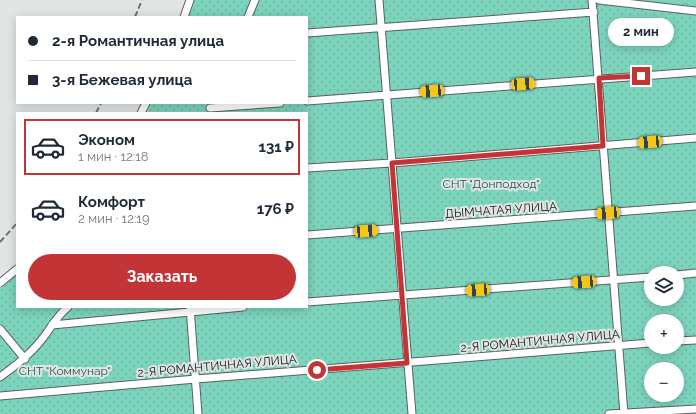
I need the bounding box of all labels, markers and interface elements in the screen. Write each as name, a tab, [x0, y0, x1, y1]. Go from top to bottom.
callout: 2 мин	[608, 18, 674, 46]
text: 2 мин	[623, 24, 659, 39]
text: 2-я Романтичная улица	[52, 32, 224, 50]
route end	[632, 67, 650, 85]
text: 3-я Бежевая улица	[52, 71, 192, 89]
car	[511, 77, 535, 91]
car	[420, 84, 444, 98]
icon: car	[30, 129, 66, 165]
text: Эконом	[78, 131, 135, 149]
car	[638, 135, 662, 149]
text: 131 ₽	[258, 138, 294, 156]
text: 1 мин · 12:18	[78, 149, 148, 164]
park label: СНТ "Донподход"	[442, 177, 540, 191]
icon: car	[30, 191, 66, 227]
text: Комфорт	[78, 193, 145, 211]
street label: ДЫМЧАТАЯ УЛИЦА	[445, 199, 557, 221]
text: 176 ₽	[257, 200, 294, 218]
car	[596, 206, 620, 220]
text: 2 мин · 12:19	[78, 211, 150, 226]
car	[354, 224, 378, 238]
button: Заказать	[28, 254, 296, 300]
map controls	[644, 266, 684, 402]
button: layers	[644, 266, 684, 306]
car	[572, 275, 596, 289]
car	[466, 283, 490, 297]
button: +	[644, 314, 684, 354]
street label: 2-Я РОМАНТИЧНАЯ УЛИЦА	[460, 327, 620, 355]
street label: 2-Я РОМАНТИЧНАЯ УЛИЦА	[137, 352, 297, 380]
route start	[308, 361, 326, 379]
button: −	[644, 362, 684, 402]
park label: СНТ "Коммунар"	[19, 364, 111, 378]

